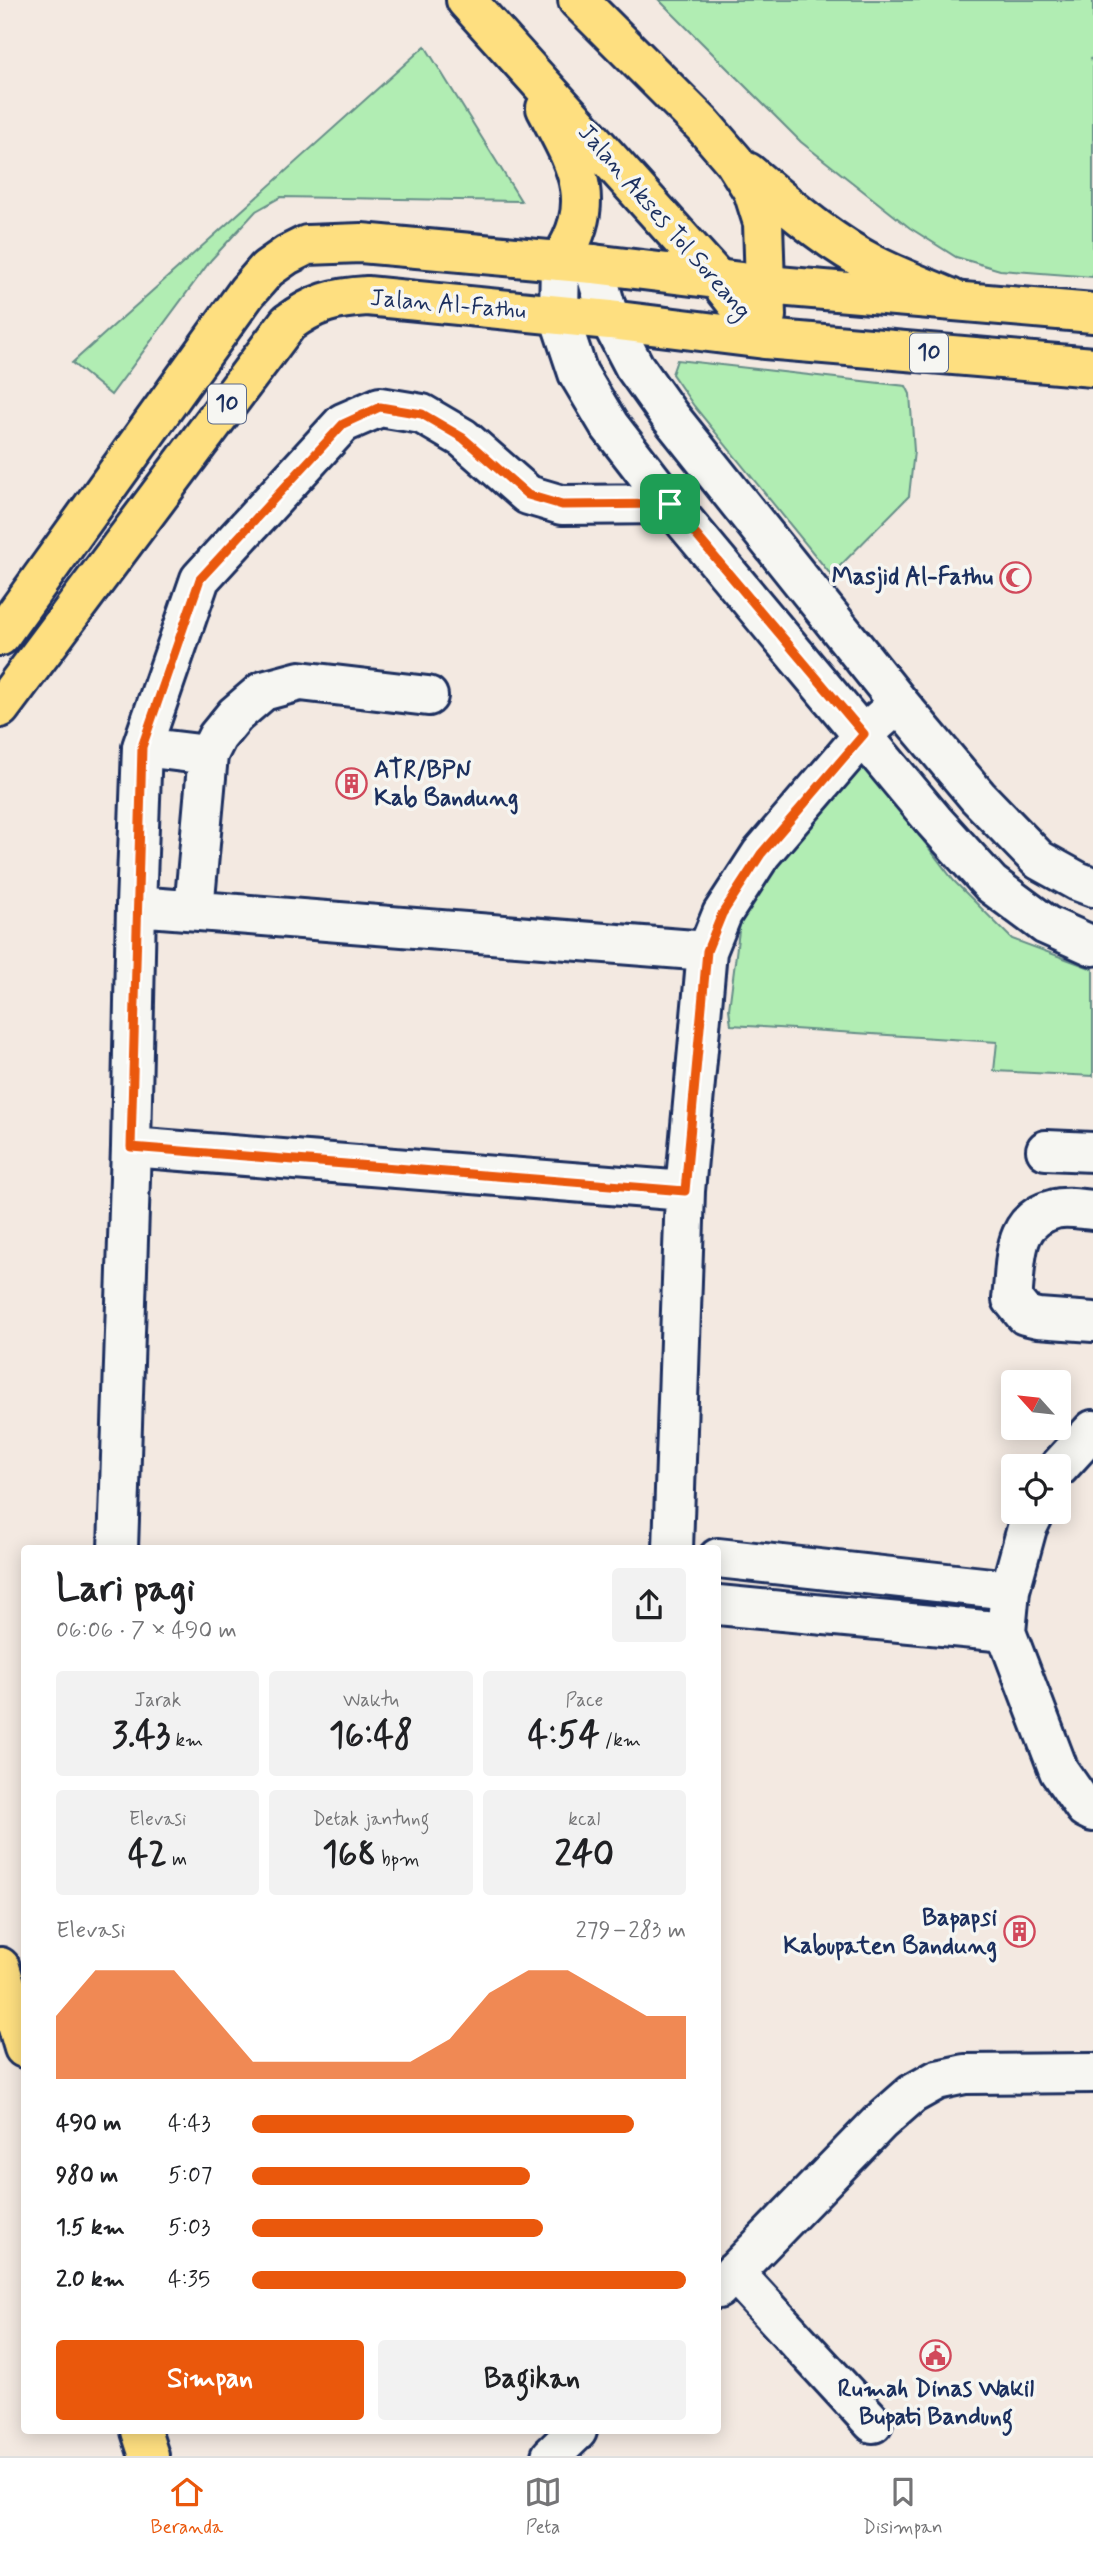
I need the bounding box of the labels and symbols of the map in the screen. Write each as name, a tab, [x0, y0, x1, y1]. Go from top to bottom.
street label: Jalan Akses Tol Soreang	[569, 118, 757, 328]
street label: Jalan Al-Fathu	[369, 283, 527, 327]
road number: 10	[910, 334, 948, 372]
road number: 10	[208, 384, 246, 424]
pin	[640, 474, 700, 534]
mosque icon: Masjid Al-Fathu	[999, 560, 1033, 594]
place label: Masjid Al-Fathu	[832, 562, 993, 594]
place label: ATR/BPN Kab Bandung	[374, 755, 518, 815]
building icon: ATR/BPN Kab Bandung	[334, 767, 368, 801]
north arrow	[1001, 1370, 1071, 1440]
place label: Bapapsi Kabupaten Bandung	[783, 1903, 997, 1963]
building icon: Bapapsi Kabupaten Bandung	[1003, 1915, 1037, 1949]
public building icon: Rumah Dinas Wakil Bupati Bandung	[919, 2338, 953, 2372]
place label: Rumah Dinas Wakil Bupati Bandung	[838, 2374, 1034, 2436]

